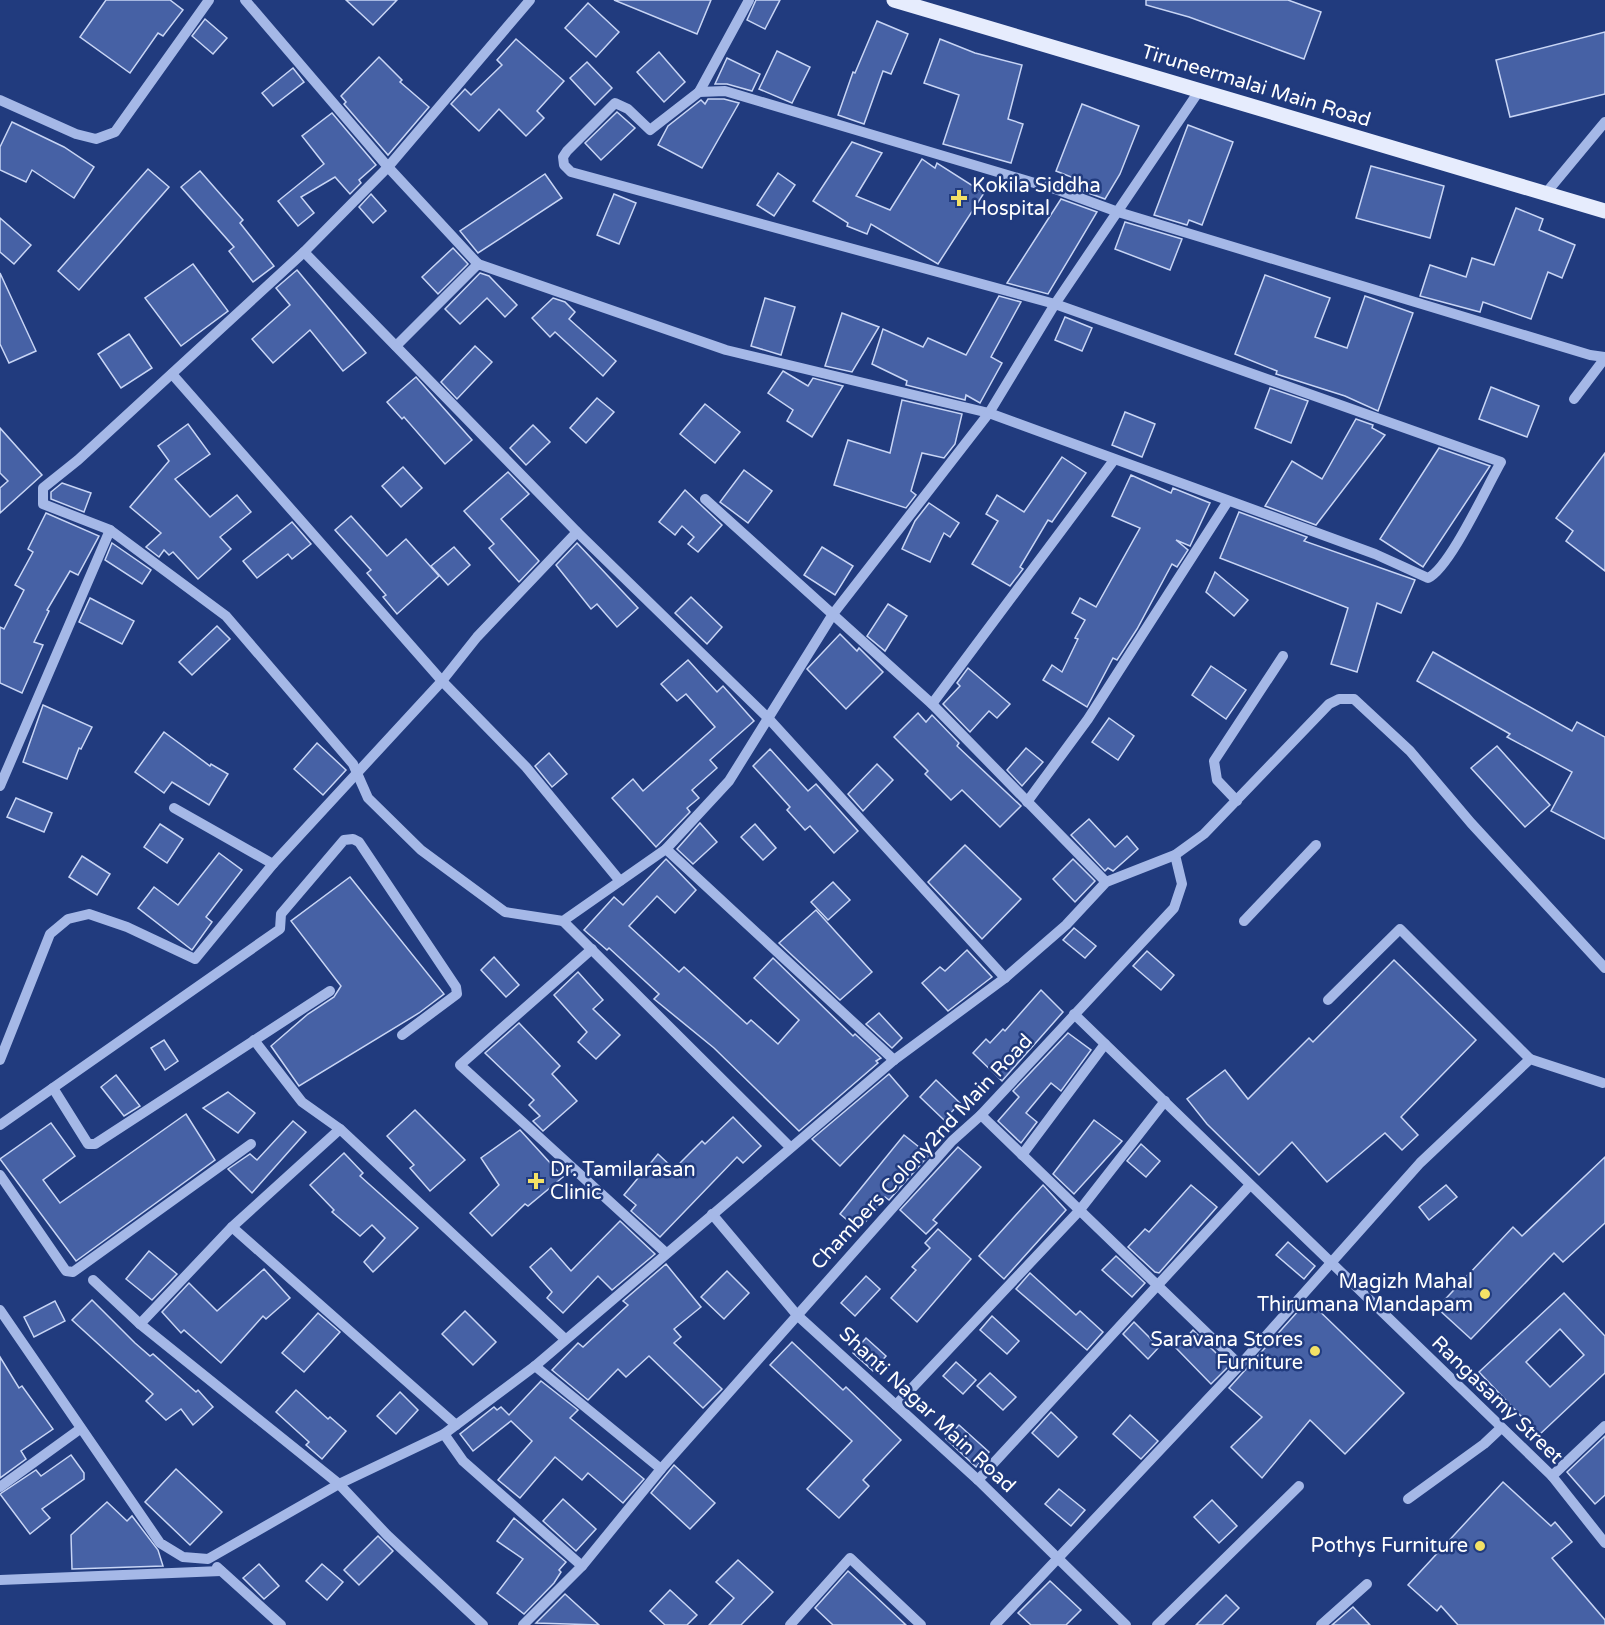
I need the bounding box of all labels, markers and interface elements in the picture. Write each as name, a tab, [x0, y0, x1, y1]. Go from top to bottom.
street label: Tiruneermalai Main Road	[1138, 40, 1374, 132]
place label: Kokila Siddha Hospital	[972, 174, 1101, 221]
marker: Kokila Siddha Hospital	[950, 189, 968, 207]
street label: Chambers Colony2nd Main Road	[806, 1029, 1038, 1275]
place label: Dr. Tamilarasan Clinic	[550, 1158, 696, 1205]
marker: Dr. Tamilarasan Clinic	[527, 1172, 545, 1190]
place label: Magizh Mahal Thirumana Mandapam	[1257, 1270, 1473, 1317]
marker: Magizh Mahal Thirumana Mandapam	[1478, 1287, 1492, 1301]
street label: Shanti Nagar Main Road	[834, 1322, 1020, 1498]
place label: Saravana Stores Furniture	[1151, 1328, 1303, 1375]
street label: Rangasamy Street	[1426, 1331, 1568, 1469]
marker: Saravana Stores Furniture	[1308, 1344, 1322, 1358]
place label: Pothys Furniture	[1311, 1534, 1468, 1558]
marker: Pothys Furniture	[1473, 1539, 1487, 1553]

